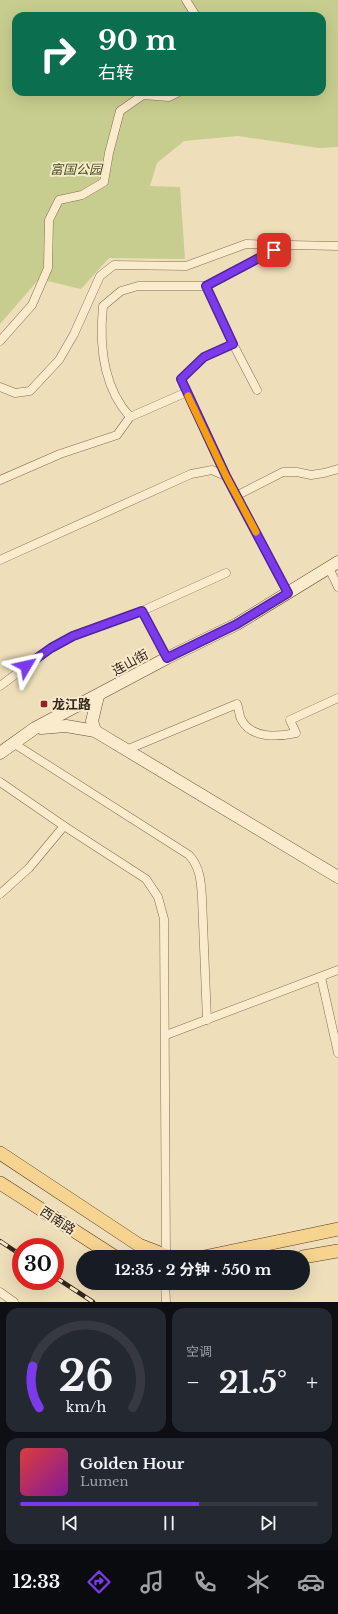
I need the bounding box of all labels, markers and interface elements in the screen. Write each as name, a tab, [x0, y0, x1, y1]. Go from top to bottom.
text: 90 m	[98, 23, 176, 58]
icon: right	[32, 28, 84, 80]
text: 右转	[98, 62, 134, 84]
park label: 富国公园	[50, 161, 104, 178]
pin	[257, 233, 291, 267]
icon: arrive	[263, 239, 285, 261]
position arrow	[5, 645, 47, 687]
street label: 连山街	[109, 646, 151, 679]
place label: 龙江路	[52, 696, 91, 713]
marker: 龙江路	[39, 699, 49, 709]
street label: 西南路	[37, 1203, 79, 1238]
speed limit sign: 30	[12, 1238, 64, 1290]
text: 12:35 · 2 分钟 · 550 m	[115, 1260, 271, 1279]
text: 空调	[186, 1343, 212, 1360]
text: 26	[58, 1351, 114, 1402]
text: 21.5°	[219, 1364, 287, 1401]
text: −	[186, 1369, 200, 1396]
text: +	[306, 1369, 318, 1396]
text: km/h	[66, 1398, 106, 1416]
text: Golden Hour	[80, 1454, 184, 1473]
text: Lumen	[80, 1473, 129, 1490]
icon: previous	[59, 1512, 81, 1534]
icon: pause	[158, 1512, 180, 1534]
icon: next	[257, 1512, 279, 1534]
icon: directions	[85, 1568, 113, 1596]
icon: music	[138, 1568, 166, 1596]
icon: phone	[191, 1568, 219, 1596]
icon: climate	[244, 1568, 272, 1596]
icon: car	[297, 1568, 325, 1596]
text: 12:33	[13, 1571, 60, 1593]

